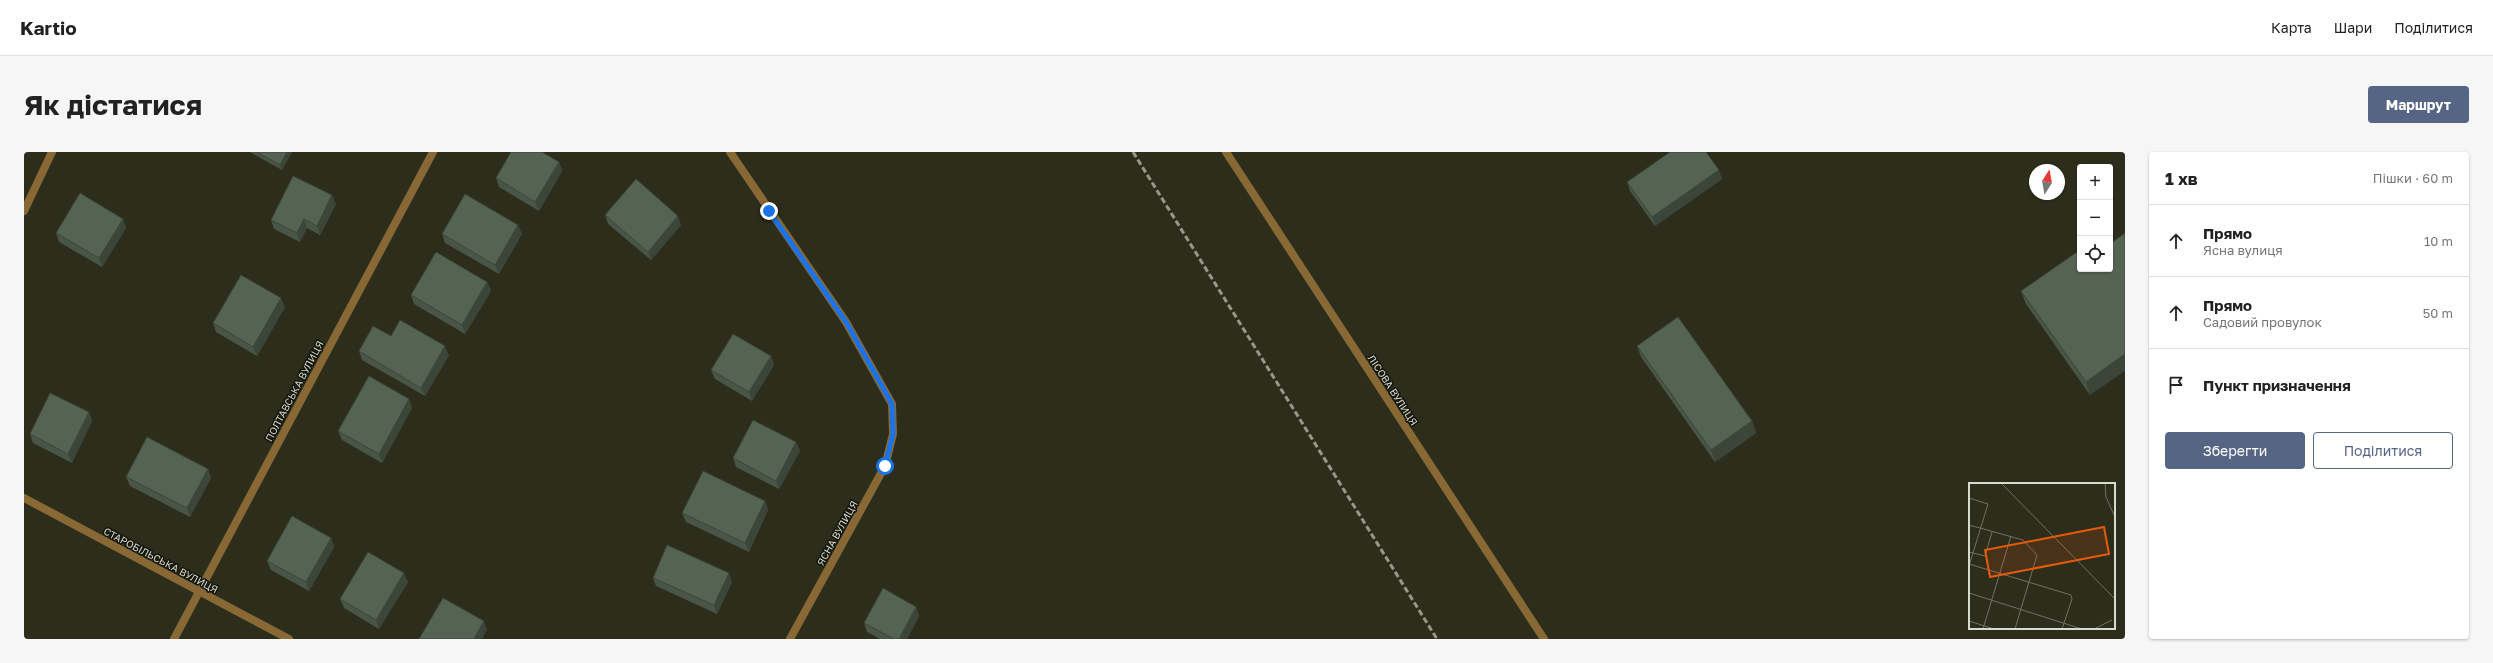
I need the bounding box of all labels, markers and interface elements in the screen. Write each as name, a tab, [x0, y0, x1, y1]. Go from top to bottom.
text: Kartio	[20, 16, 77, 39]
text: Карта	[2271, 19, 2312, 36]
text: Шари	[2334, 19, 2372, 36]
text: Поділитися	[2394, 19, 2473, 36]
button: Маршрут	[2368, 86, 2469, 123]
text: Як дістатися	[24, 88, 202, 121]
north arrow	[2029, 164, 2065, 200]
map controls	[2077, 164, 2113, 272]
button: +	[2077, 164, 2113, 200]
text: 1 хв	[2165, 168, 2198, 189]
text: Пішки · 60 m	[2373, 170, 2453, 186]
button: −	[2077, 200, 2113, 236]
route end	[760, 202, 778, 220]
text: Прямо	[2203, 224, 2252, 242]
icon: ahead	[2165, 230, 2187, 252]
text: 10 m	[2424, 233, 2453, 249]
button: locate	[2077, 236, 2113, 272]
text: Ясна вулиця	[2203, 242, 2283, 258]
text: Прямо	[2203, 296, 2252, 314]
icon: ahead	[2165, 302, 2187, 324]
text: 50 m	[2423, 305, 2453, 321]
text: Садовий провулок	[2203, 314, 2322, 330]
street label: ПОЛТАВСЬКА ВУЛИЦЯ	[262, 339, 326, 443]
street label: ЛІСОВА ВУЛИЦЯ	[1366, 352, 1420, 428]
icon: arrive	[2165, 374, 2187, 396]
text: Пункт призначення	[2203, 376, 2351, 394]
button: Зберегти	[2165, 432, 2305, 469]
button: Поділитися	[2313, 432, 2453, 469]
route start	[876, 457, 894, 475]
inset map	[1969, 483, 2115, 629]
street label: ЯСНА ВУЛИЦЯ	[814, 499, 860, 567]
street label: СТАРОБІЛЬСЬКА ВУЛИЦЯ	[102, 525, 220, 595]

